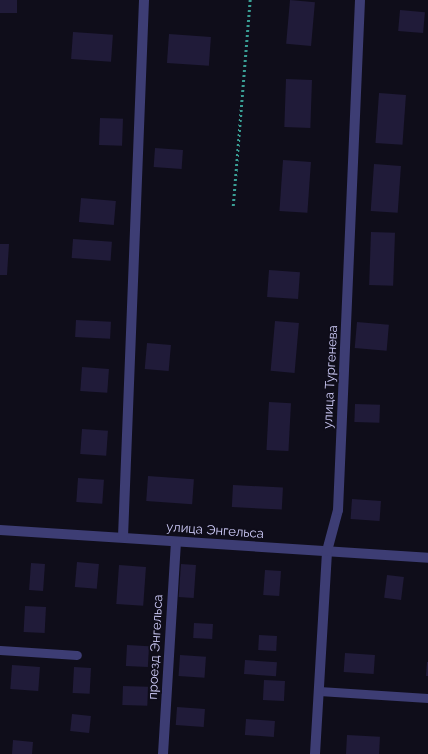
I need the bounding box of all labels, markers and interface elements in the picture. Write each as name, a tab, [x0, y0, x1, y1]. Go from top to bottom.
street label: улица Тургенева	[320, 325, 342, 429]
street label: улица Энгельса	[166, 520, 264, 542]
street label: проезд Энгельса	[145, 594, 167, 700]

